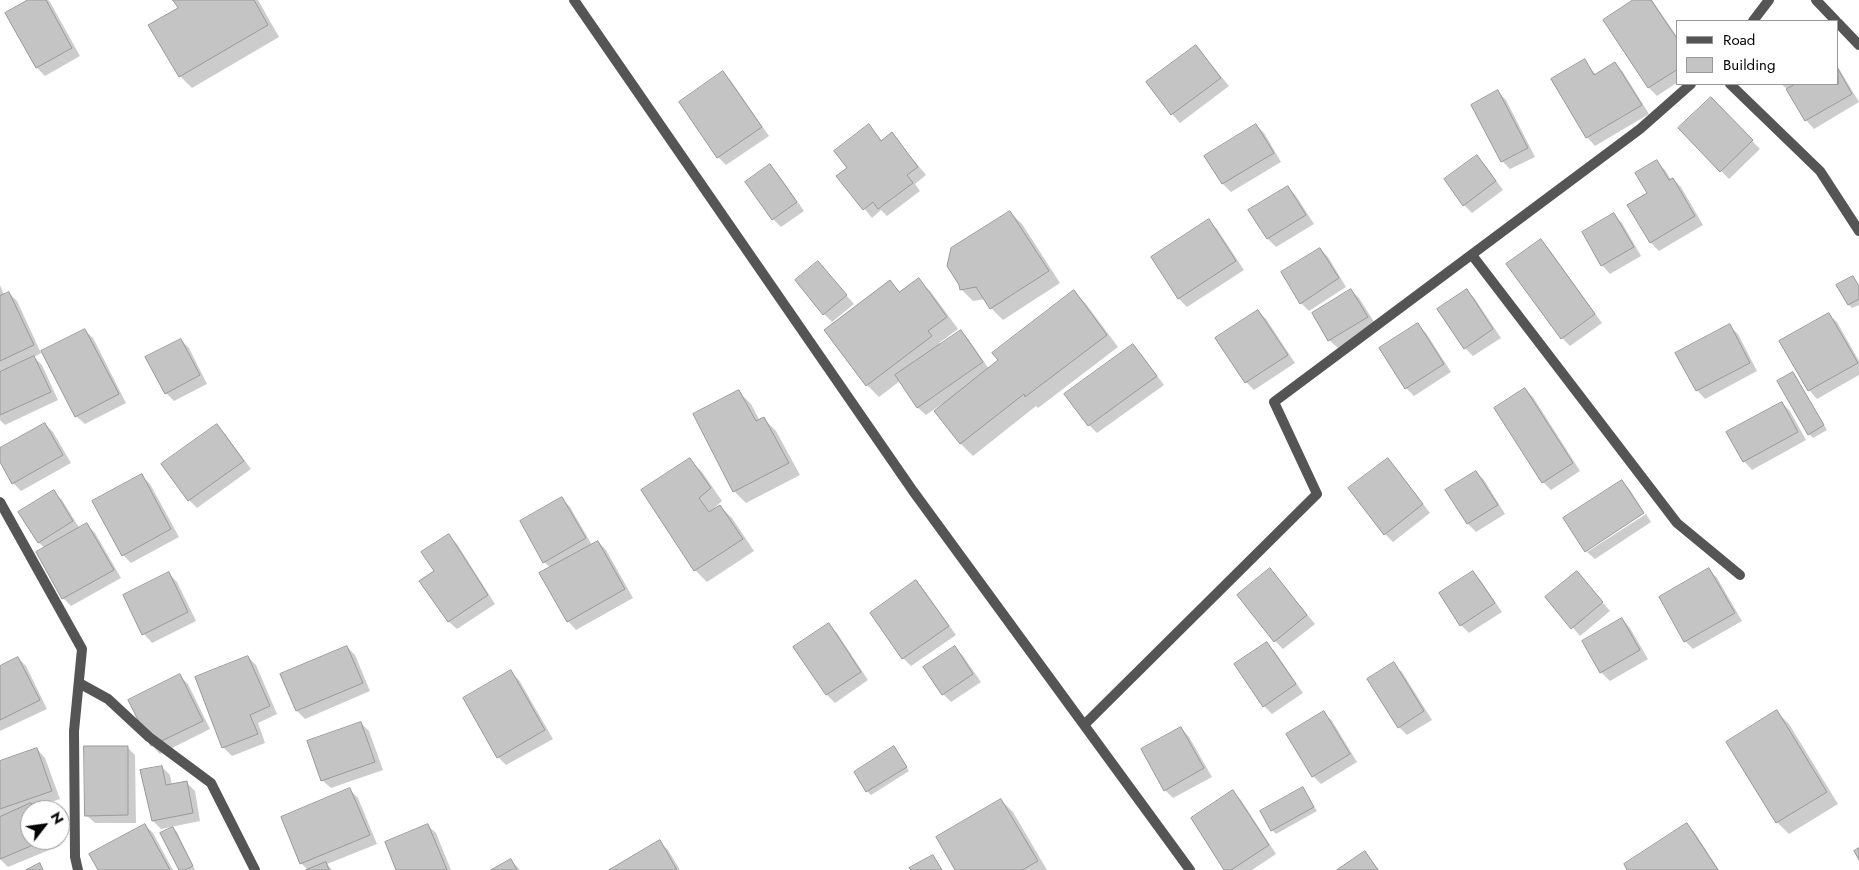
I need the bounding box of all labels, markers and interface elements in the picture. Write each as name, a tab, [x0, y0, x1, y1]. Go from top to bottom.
legend	[1676, 20, 1839, 85]
text: Road	[1723, 29, 1755, 51]
text: Building	[1723, 54, 1775, 76]
north arrow	[20, 800, 70, 850]
text: N	[46, 808, 69, 828]

